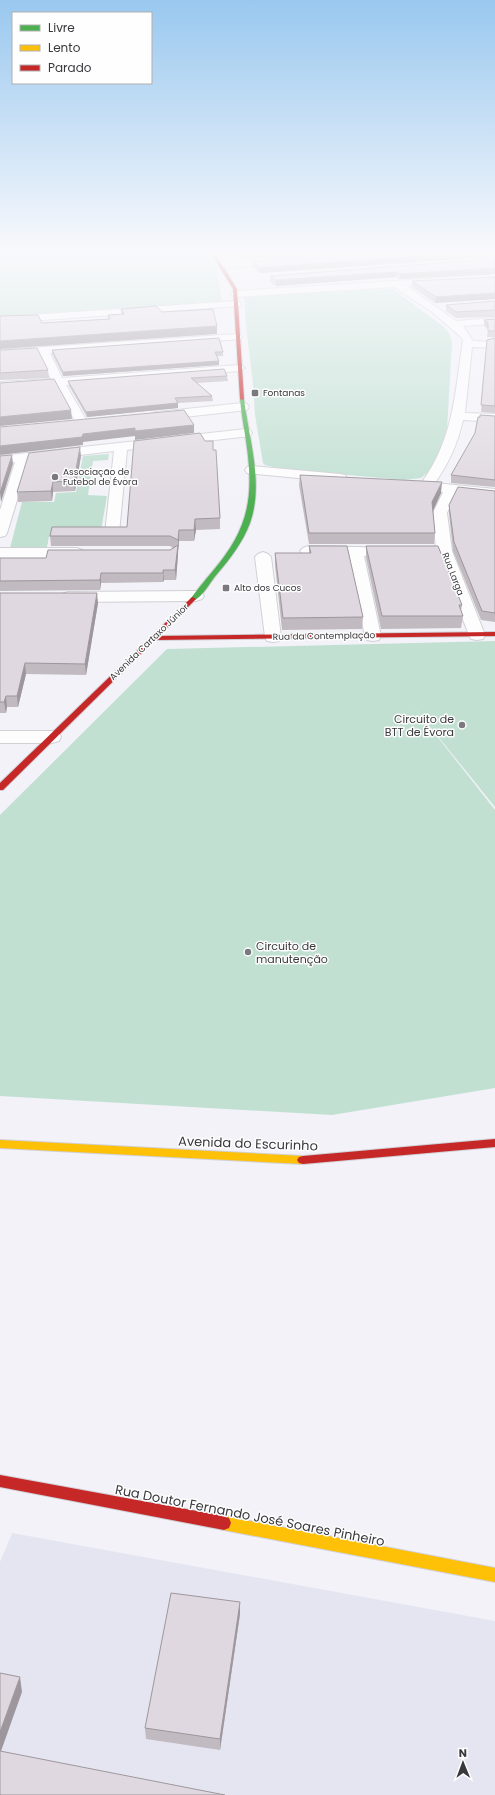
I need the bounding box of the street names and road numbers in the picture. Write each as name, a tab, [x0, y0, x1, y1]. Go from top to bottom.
street label: Rua Larga	[439, 551, 467, 597]
street label: Avenida Cartaxo Júnior	[107, 601, 191, 683]
street label: Rua da Contemplação	[273, 629, 376, 643]
street label: Avenida do Escurinho	[178, 1132, 318, 1155]
street label: Rua Doutor Fernando José Soares Pinheiro	[113, 1480, 386, 1551]

